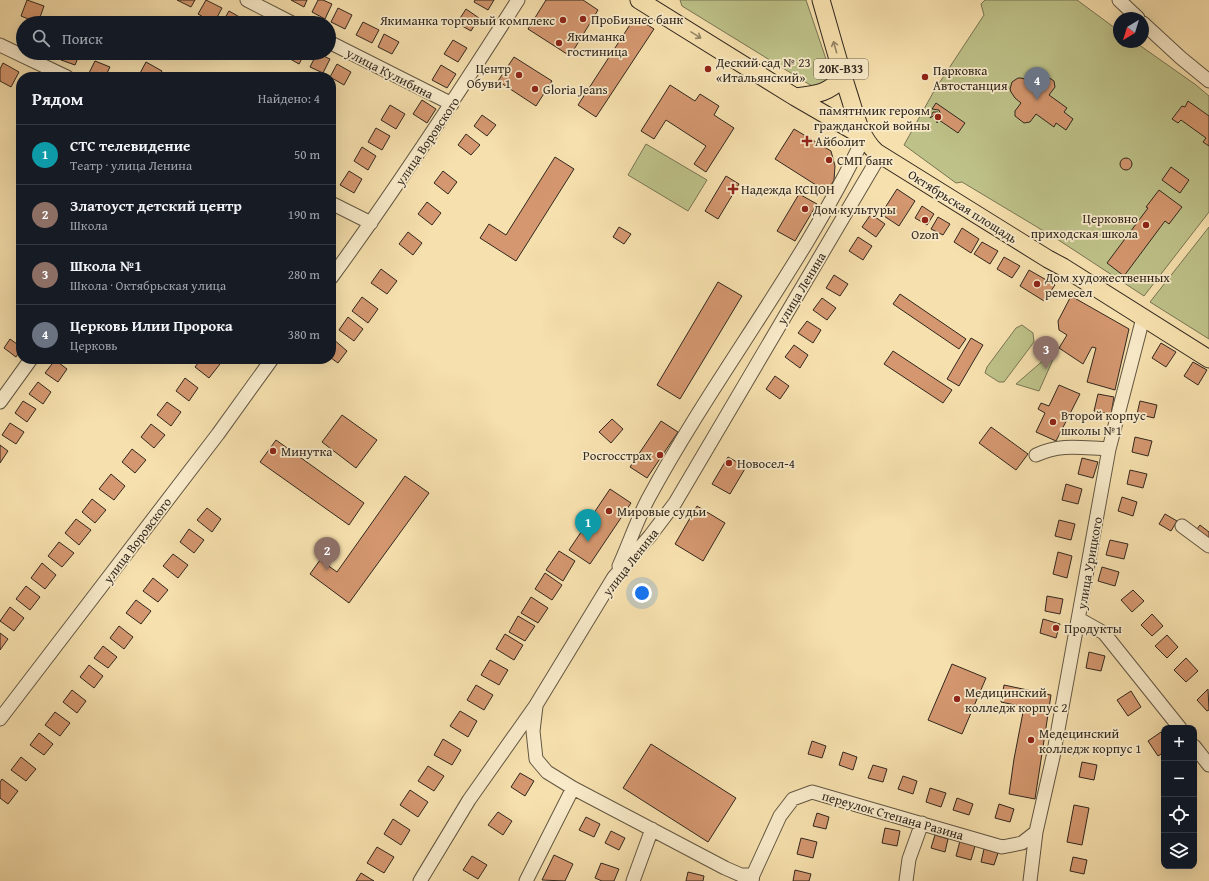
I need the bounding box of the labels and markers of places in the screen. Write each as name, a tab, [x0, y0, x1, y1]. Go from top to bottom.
place label: ПроБизнес банк	[591, 10, 683, 29]
place label: Якиманка торговый комплекс	[379, 11, 555, 30]
marker: ПроБизнес банк	[578, 14, 588, 24]
marker: Якиманка торговый комплекс	[558, 15, 568, 25]
place label: Якиманка гостиница	[566, 27, 629, 61]
marker: Якиманка гостиница	[554, 38, 564, 48]
place label: Деский сад № 23 «Итальянский»	[715, 53, 811, 87]
place label: Центр Обуви 1	[467, 59, 511, 93]
place label: Парковка Автостанция	[933, 61, 1008, 95]
marker: Деский сад № 23 «Итальянский»	[703, 64, 713, 74]
pin: 4	[1024, 67, 1050, 100]
marker: Центр Обуви 1	[514, 70, 524, 80]
marker: Парковка Автостанция	[920, 72, 930, 82]
place label: Gloria Jeans	[543, 80, 608, 99]
marker: Gloria Jeans	[530, 84, 540, 94]
place label: памятнмик героям гражданской войны	[814, 101, 930, 135]
marker: памятнмик героям гражданской войны	[933, 112, 943, 122]
place label: Айболит	[815, 132, 866, 151]
marker: Айболит	[802, 136, 812, 146]
place label: СМП банк	[837, 151, 893, 170]
marker: СМП банк	[824, 155, 834, 165]
place label: Надежда КСЦОН	[741, 180, 835, 199]
marker: Надежда КСЦОН	[728, 184, 738, 194]
place label: Дом культуры	[812, 200, 896, 219]
marker: Дом культуры	[800, 204, 810, 214]
place label: Церковно приходская школа	[1031, 209, 1139, 243]
marker: Ozon	[920, 215, 930, 225]
marker: Церковно приходская школа	[1141, 220, 1151, 230]
place label: Ozon	[911, 225, 939, 244]
place label: Дом художественных ремесел	[1044, 268, 1170, 302]
marker: Дом художественных ремесел	[1032, 279, 1042, 289]
pin: 3	[1033, 336, 1059, 369]
place label: Второй корпус школы №1	[1061, 406, 1146, 440]
marker: Второй корпус школы №1	[1048, 417, 1058, 427]
place label: Минутка	[281, 442, 333, 461]
marker: Минутка	[268, 446, 278, 456]
place label: Росгосстрах	[583, 446, 652, 465]
marker: Росгосстрах	[655, 450, 665, 460]
place label: Новосел-4	[737, 454, 795, 473]
marker: Новосел-4	[724, 458, 734, 468]
place label: Мировые судьи	[617, 502, 707, 521]
marker: Мировые судьи	[604, 506, 614, 516]
pin: 1	[575, 509, 601, 542]
pin: 2	[314, 537, 340, 570]
place label: Продукты	[1064, 619, 1122, 638]
marker: Продукты	[1051, 623, 1061, 633]
place label: Медицинский колледж корпус 2	[965, 683, 1068, 717]
marker: Медицинский колледж корпус 2	[952, 694, 962, 704]
place label: Медецинский колледж корпус 1	[1039, 724, 1142, 758]
marker: Медецинский колледж корпус 1	[1026, 735, 1036, 745]

